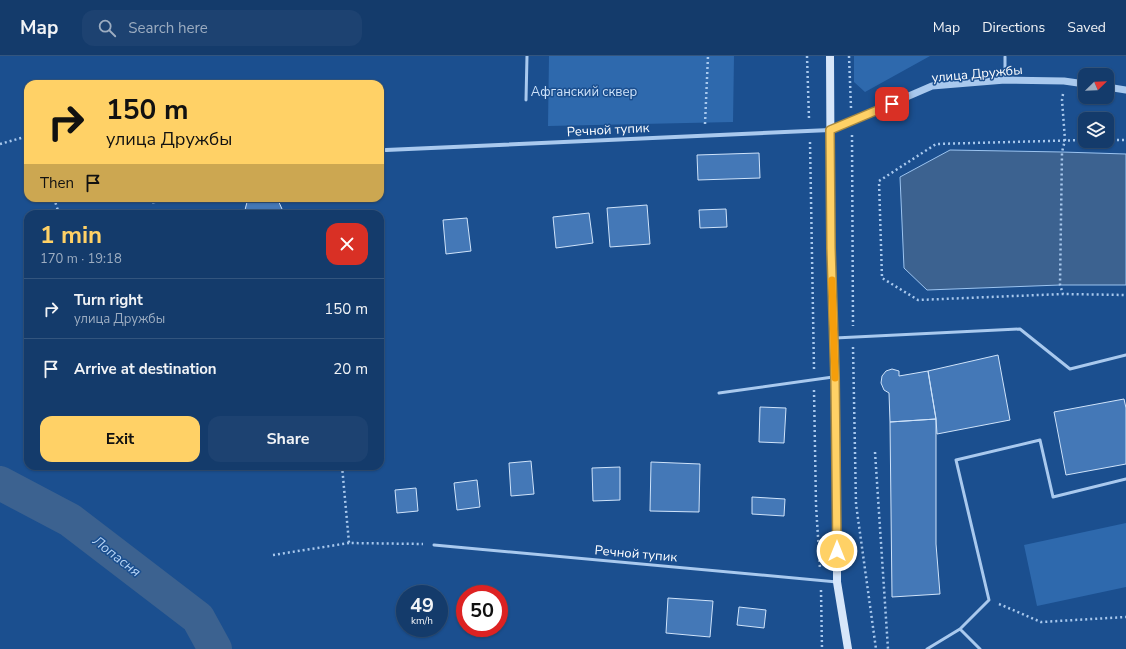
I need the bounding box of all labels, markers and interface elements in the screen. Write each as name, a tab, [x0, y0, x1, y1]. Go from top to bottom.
search box	[82, 10, 362, 46]
text: Map	[20, 15, 58, 41]
icon: search	[96, 17, 118, 39]
text: Search here	[128, 18, 208, 38]
text: Map	[933, 18, 960, 37]
text: Directions	[982, 18, 1045, 37]
text: Saved	[1067, 18, 1106, 37]
street label: улица Дружбы	[931, 61, 1023, 87]
north arrow	[1078, 68, 1114, 104]
map controls	[1078, 68, 1114, 148]
park label: Афганский сквер	[531, 83, 638, 101]
pin	[875, 87, 909, 121]
text: 150 m	[106, 91, 189, 129]
icon: arrive	[881, 93, 903, 115]
icon: right	[40, 96, 92, 148]
button: layers	[1078, 112, 1114, 148]
street label: Речной тупик	[566, 119, 650, 141]
text: улица Дружбы	[106, 127, 232, 151]
icon: arrive	[82, 172, 104, 194]
text: Then	[40, 173, 74, 193]
text: 1 min	[40, 219, 102, 251]
button: close	[326, 223, 368, 265]
text: 170 m · 19:18	[40, 250, 122, 268]
text: Turn right	[74, 290, 143, 310]
icon: right	[40, 298, 62, 320]
text: 150 m	[324, 299, 368, 319]
text: улица Дружбы	[74, 310, 165, 328]
icon: arrive	[40, 358, 62, 380]
text: Arrive at destination	[74, 359, 217, 379]
text: 20 m	[333, 359, 368, 379]
button: Exit	[40, 416, 200, 462]
button: Share	[208, 416, 368, 462]
position arrow	[816, 530, 858, 572]
water label: Лопасня	[88, 531, 145, 581]
street label: Речной тупик	[594, 541, 678, 567]
speed limit sign: 50	[456, 585, 508, 637]
text: 49	[410, 592, 434, 619]
text: km/h	[411, 614, 433, 628]

